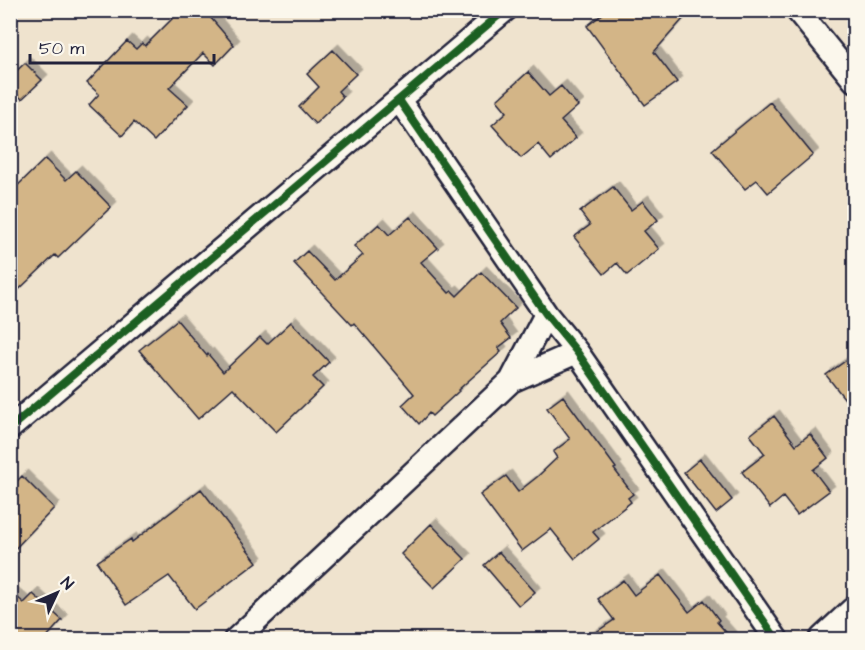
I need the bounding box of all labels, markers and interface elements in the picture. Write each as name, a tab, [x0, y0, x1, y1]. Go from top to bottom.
scale bar	[30, 27, 214, 65]
text: 50 m	[39, 36, 84, 61]
north arrow	[27, 563, 87, 623]
text: N	[56, 572, 78, 595]

